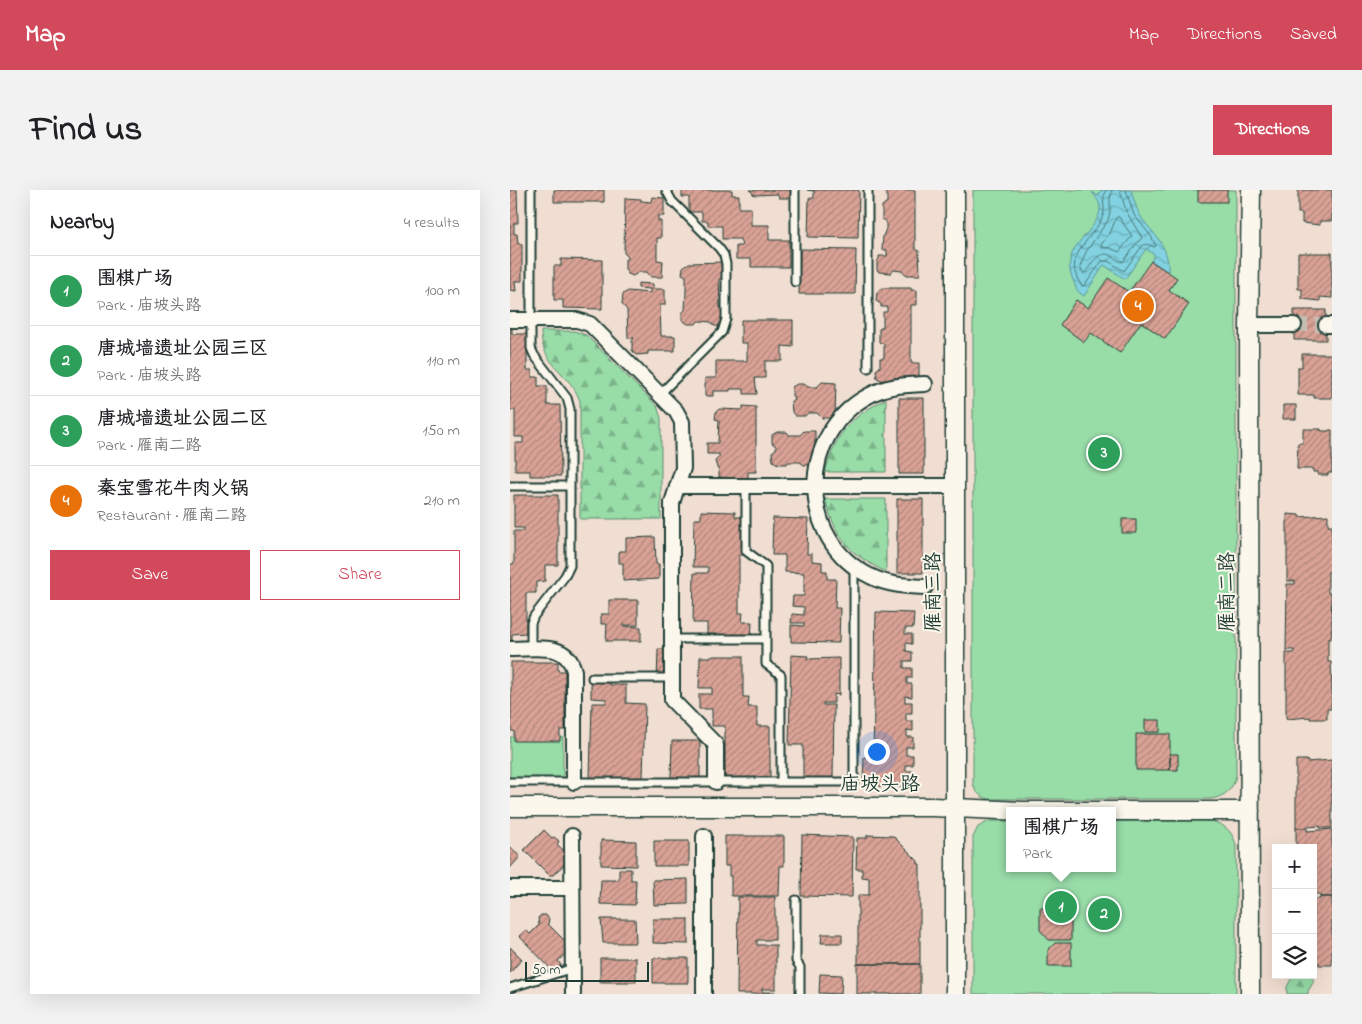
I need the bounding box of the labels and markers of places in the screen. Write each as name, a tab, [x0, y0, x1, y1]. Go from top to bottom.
pin: 4	[1122, 287, 1154, 325]
pin: 3	[1088, 434, 1120, 472]
pin: 1	[1045, 888, 1077, 926]
pin: 2	[1088, 895, 1120, 933]

